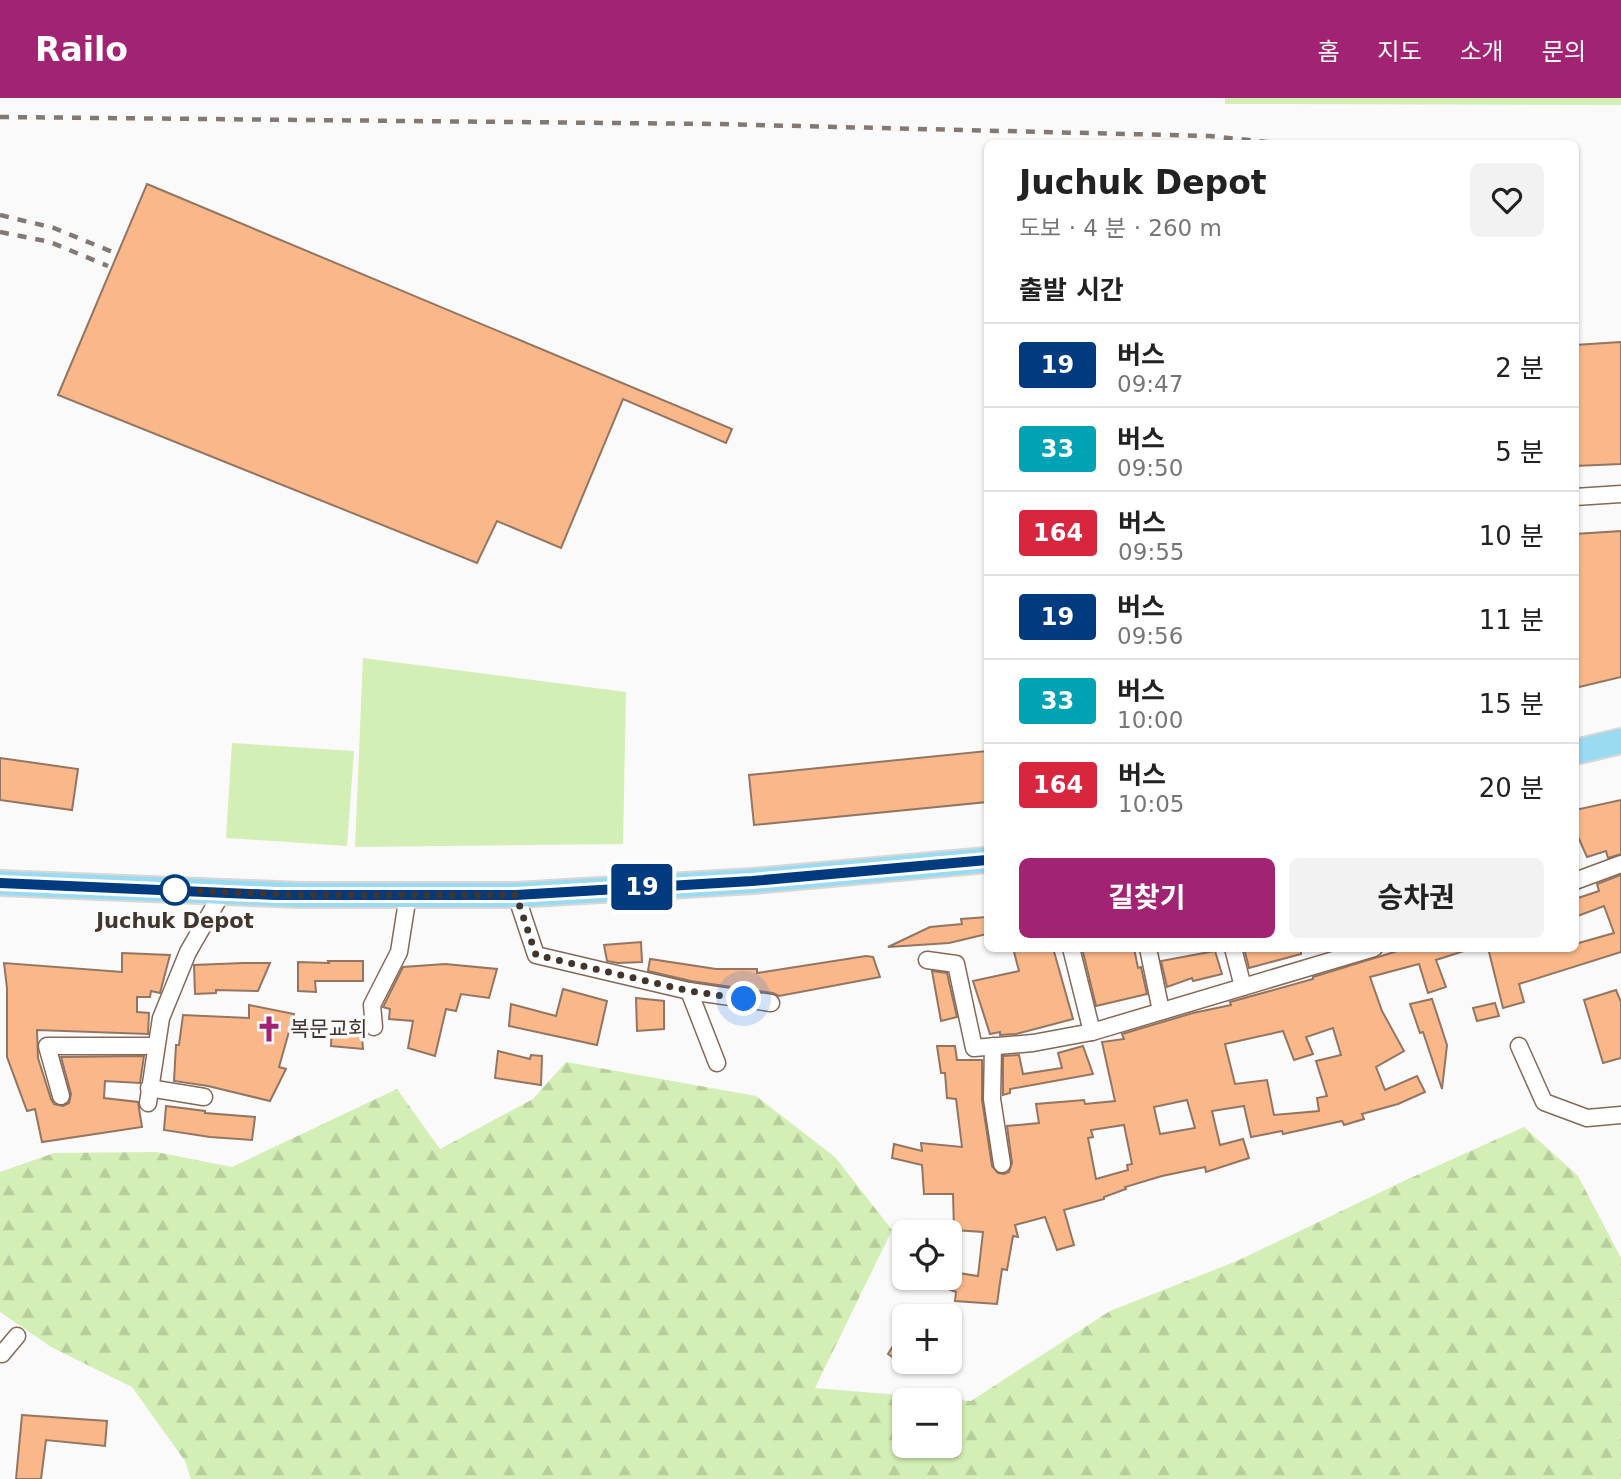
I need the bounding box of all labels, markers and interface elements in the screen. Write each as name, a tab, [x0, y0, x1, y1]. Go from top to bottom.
text: Railo	[35, 30, 128, 69]
text: 홈	[1317, 38, 1339, 66]
text: 지도	[1377, 38, 1422, 66]
text: 소개	[1460, 38, 1504, 66]
text: 문의	[1542, 38, 1586, 66]
text: Juchuk Depot	[1019, 163, 1267, 202]
button: heart	[1470, 163, 1544, 237]
text: 도보 · 4 분 · 260 m	[1019, 215, 1222, 241]
text: 출발 시간	[1019, 275, 1124, 305]
text: 버스	[1117, 340, 1165, 370]
text: 19	[1041, 351, 1074, 379]
text: 2 분	[1495, 353, 1544, 383]
text: 09:47	[1117, 371, 1183, 397]
text: 버스	[1117, 424, 1165, 454]
text: 33	[1041, 435, 1074, 463]
text: 5 분	[1495, 437, 1544, 467]
text: 09:50	[1117, 455, 1183, 481]
text: 버스	[1118, 508, 1166, 538]
text: 164	[1033, 519, 1083, 547]
text: 10 분	[1479, 521, 1544, 551]
text: 09:55	[1118, 539, 1184, 565]
text: 버스	[1117, 592, 1165, 622]
text: 19	[1041, 603, 1074, 631]
text: 11 분	[1479, 605, 1544, 635]
text: 09:56	[1117, 623, 1183, 649]
text: 버스	[1117, 676, 1165, 706]
text: 33	[1041, 687, 1074, 715]
text: 15 분	[1479, 689, 1544, 719]
text: 10:00	[1117, 707, 1183, 733]
text: 버스	[1118, 760, 1166, 790]
text: 164	[1033, 771, 1083, 799]
text: 20 분	[1479, 773, 1544, 803]
text: 10:05	[1118, 791, 1184, 817]
button: 길찾기	[1019, 858, 1275, 938]
button: 승차권	[1289, 858, 1544, 938]
line badge: 19	[610, 864, 674, 910]
text: 19	[625, 873, 659, 901]
marker: Juchuk Depot	[160, 875, 190, 905]
place label: Juchuk Depot	[94, 909, 254, 933]
your location	[726, 981, 761, 1016]
church icon: 복문교회	[254, 1014, 284, 1044]
place label: 복문교회	[290, 1017, 367, 1041]
map controls	[892, 1220, 962, 1458]
button: locate	[892, 1220, 962, 1290]
button: +	[892, 1304, 962, 1374]
button: −	[892, 1388, 962, 1458]

